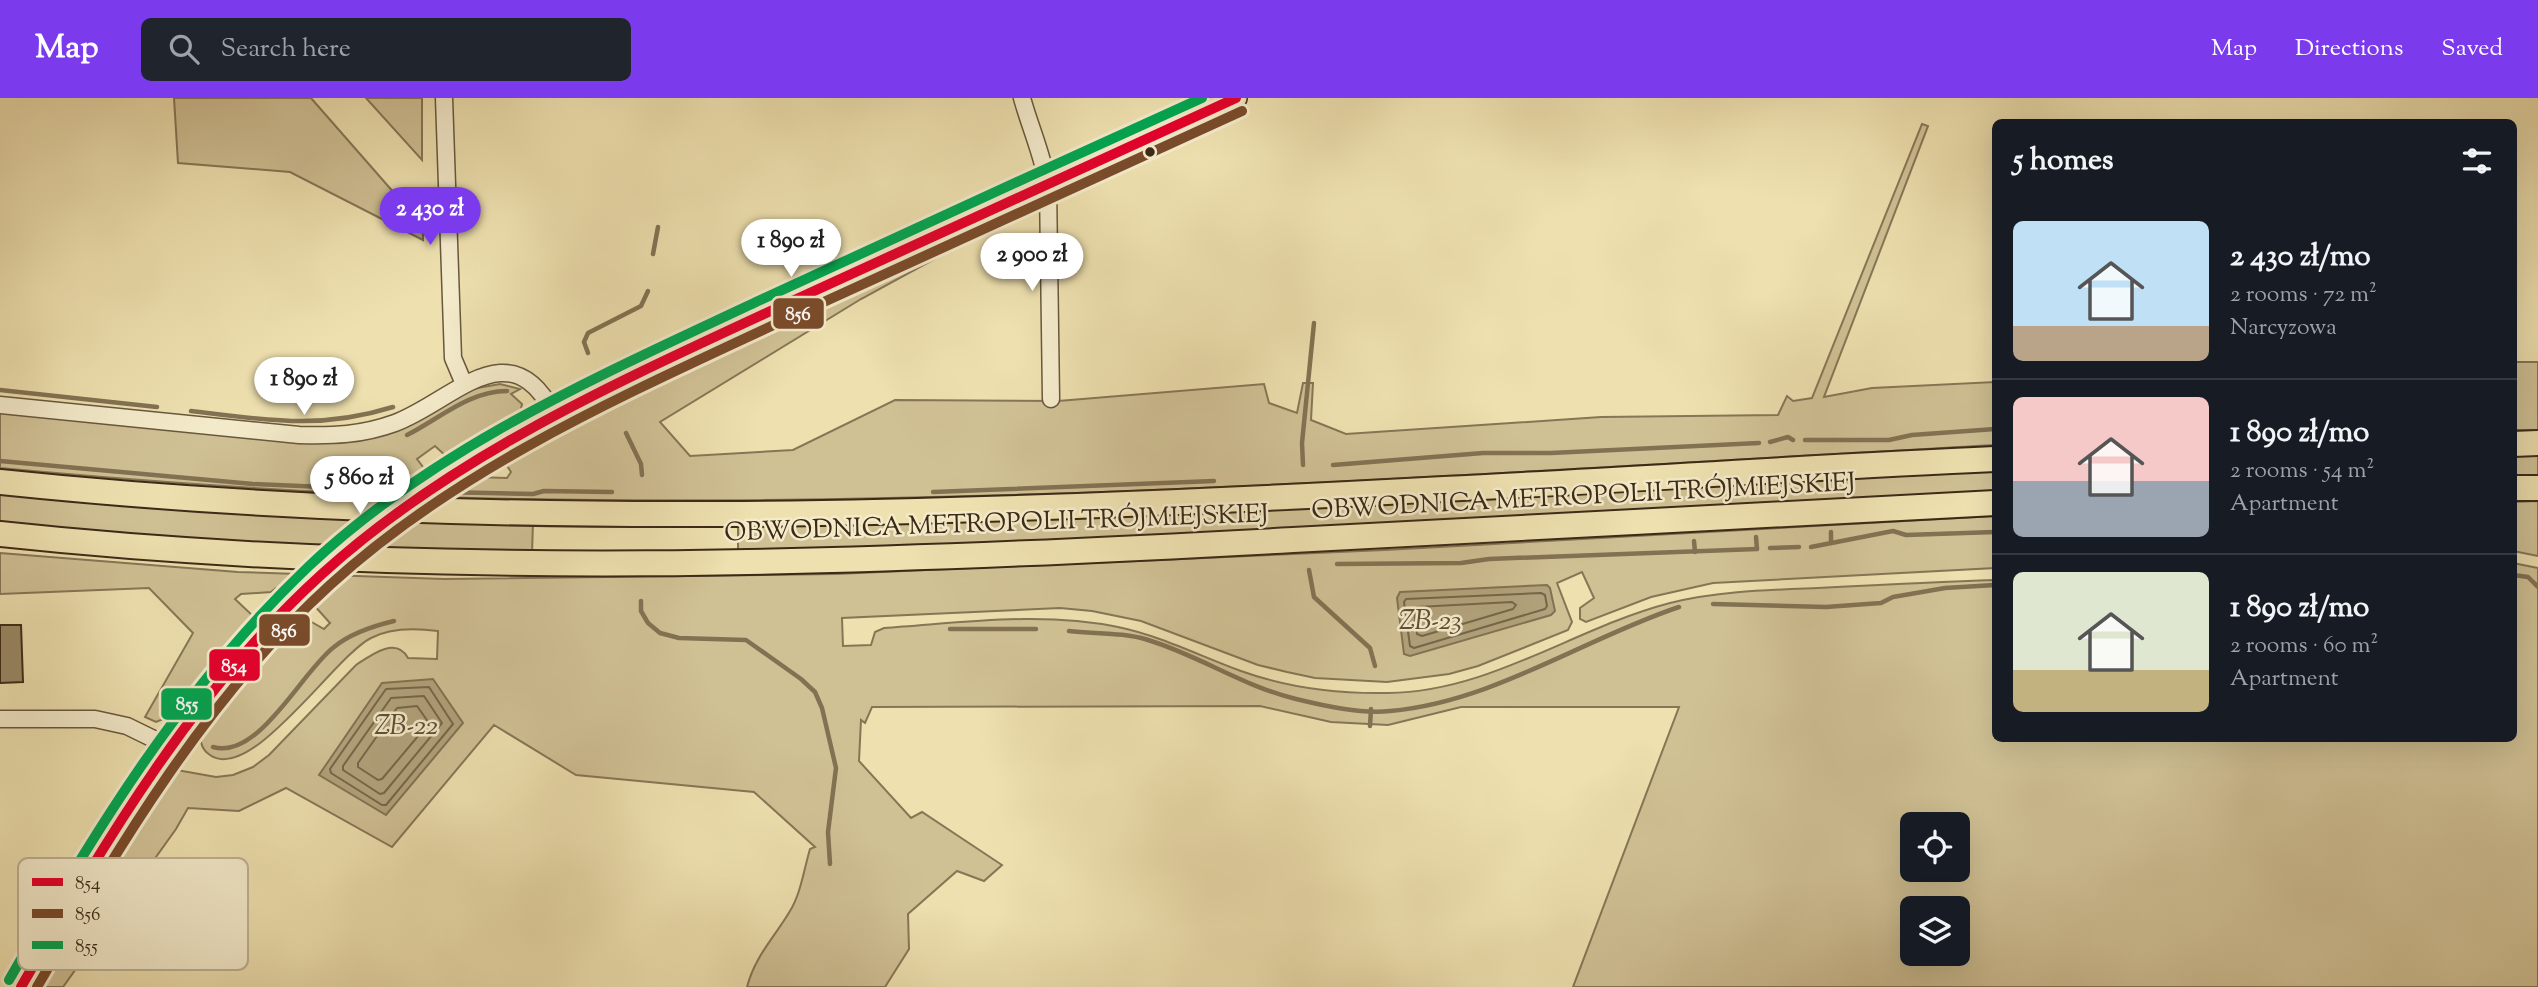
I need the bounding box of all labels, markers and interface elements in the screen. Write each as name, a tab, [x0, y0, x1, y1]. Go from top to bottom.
search box	[141, 18, 631, 81]
text: Map	[35, 25, 99, 73]
icon: search	[165, 30, 203, 68]
text: Search here	[221, 31, 351, 68]
text: Map	[2211, 32, 2257, 66]
text: Directions	[2295, 32, 2403, 66]
text: Saved	[2441, 32, 2503, 66]
text: 5 homes	[2013, 140, 2114, 183]
icon: filters	[2458, 142, 2496, 180]
unlabelled marker	[1143, 145, 1157, 159]
pin: 2 430 zł	[358, 188, 502, 247]
text: 2 430 zł	[396, 193, 464, 226]
pin: 1 890 zł	[719, 220, 863, 279]
text: 1 890 zł	[757, 225, 825, 258]
pin: 2 900 zł	[960, 234, 1104, 293]
text: 2 430 zł/mo	[2230, 236, 2371, 279]
text: 2 900 zł	[996, 239, 1068, 272]
icon: home	[2069, 249, 2153, 333]
text: 2 rooms · 72 m²	[2230, 279, 2377, 312]
line badge: 856	[772, 297, 825, 330]
text: 856	[785, 302, 811, 329]
text: Narcyzowa	[2230, 312, 2337, 345]
pin: 1 890 zł	[232, 358, 376, 417]
text: 1 890 zł	[270, 363, 338, 396]
text: 1 890 zł/mo	[2230, 412, 2369, 455]
icon: home	[2069, 425, 2153, 509]
text: 2 rooms · 54 m²	[2230, 455, 2374, 488]
pin: 5 860 zł	[288, 456, 432, 516]
text: 5 860 zł	[326, 462, 394, 495]
street label: OBWODNICA METROPOLII TRÓJMIEJSKIEJ	[1310, 465, 1856, 530]
text: Apartment	[2230, 488, 2339, 521]
street label: OBWODNICA METROPOLII TRÓJMIEJSKIEJ	[724, 496, 1269, 552]
text: 1 890 zł/mo	[2230, 587, 2369, 630]
icon: home	[2069, 600, 2153, 684]
water label: ZB-23	[1399, 602, 1461, 642]
line badge: 856	[258, 613, 311, 647]
text: 856	[271, 619, 297, 646]
text: 2 rooms · 60 m²	[2230, 630, 2378, 663]
line badge: 854	[208, 648, 261, 682]
text: 854	[221, 654, 247, 681]
text: Apartment	[2230, 663, 2339, 696]
line badge: 855	[160, 687, 213, 721]
text: 855	[176, 692, 199, 719]
water label: ZB-22	[374, 707, 438, 747]
map controls	[1900, 812, 1970, 966]
button: locate	[1900, 812, 1970, 882]
legend	[18, 858, 248, 970]
text: 854	[75, 871, 101, 898]
button: layers	[1900, 896, 1970, 966]
text: 856	[75, 902, 100, 929]
text: 855	[75, 934, 98, 961]

